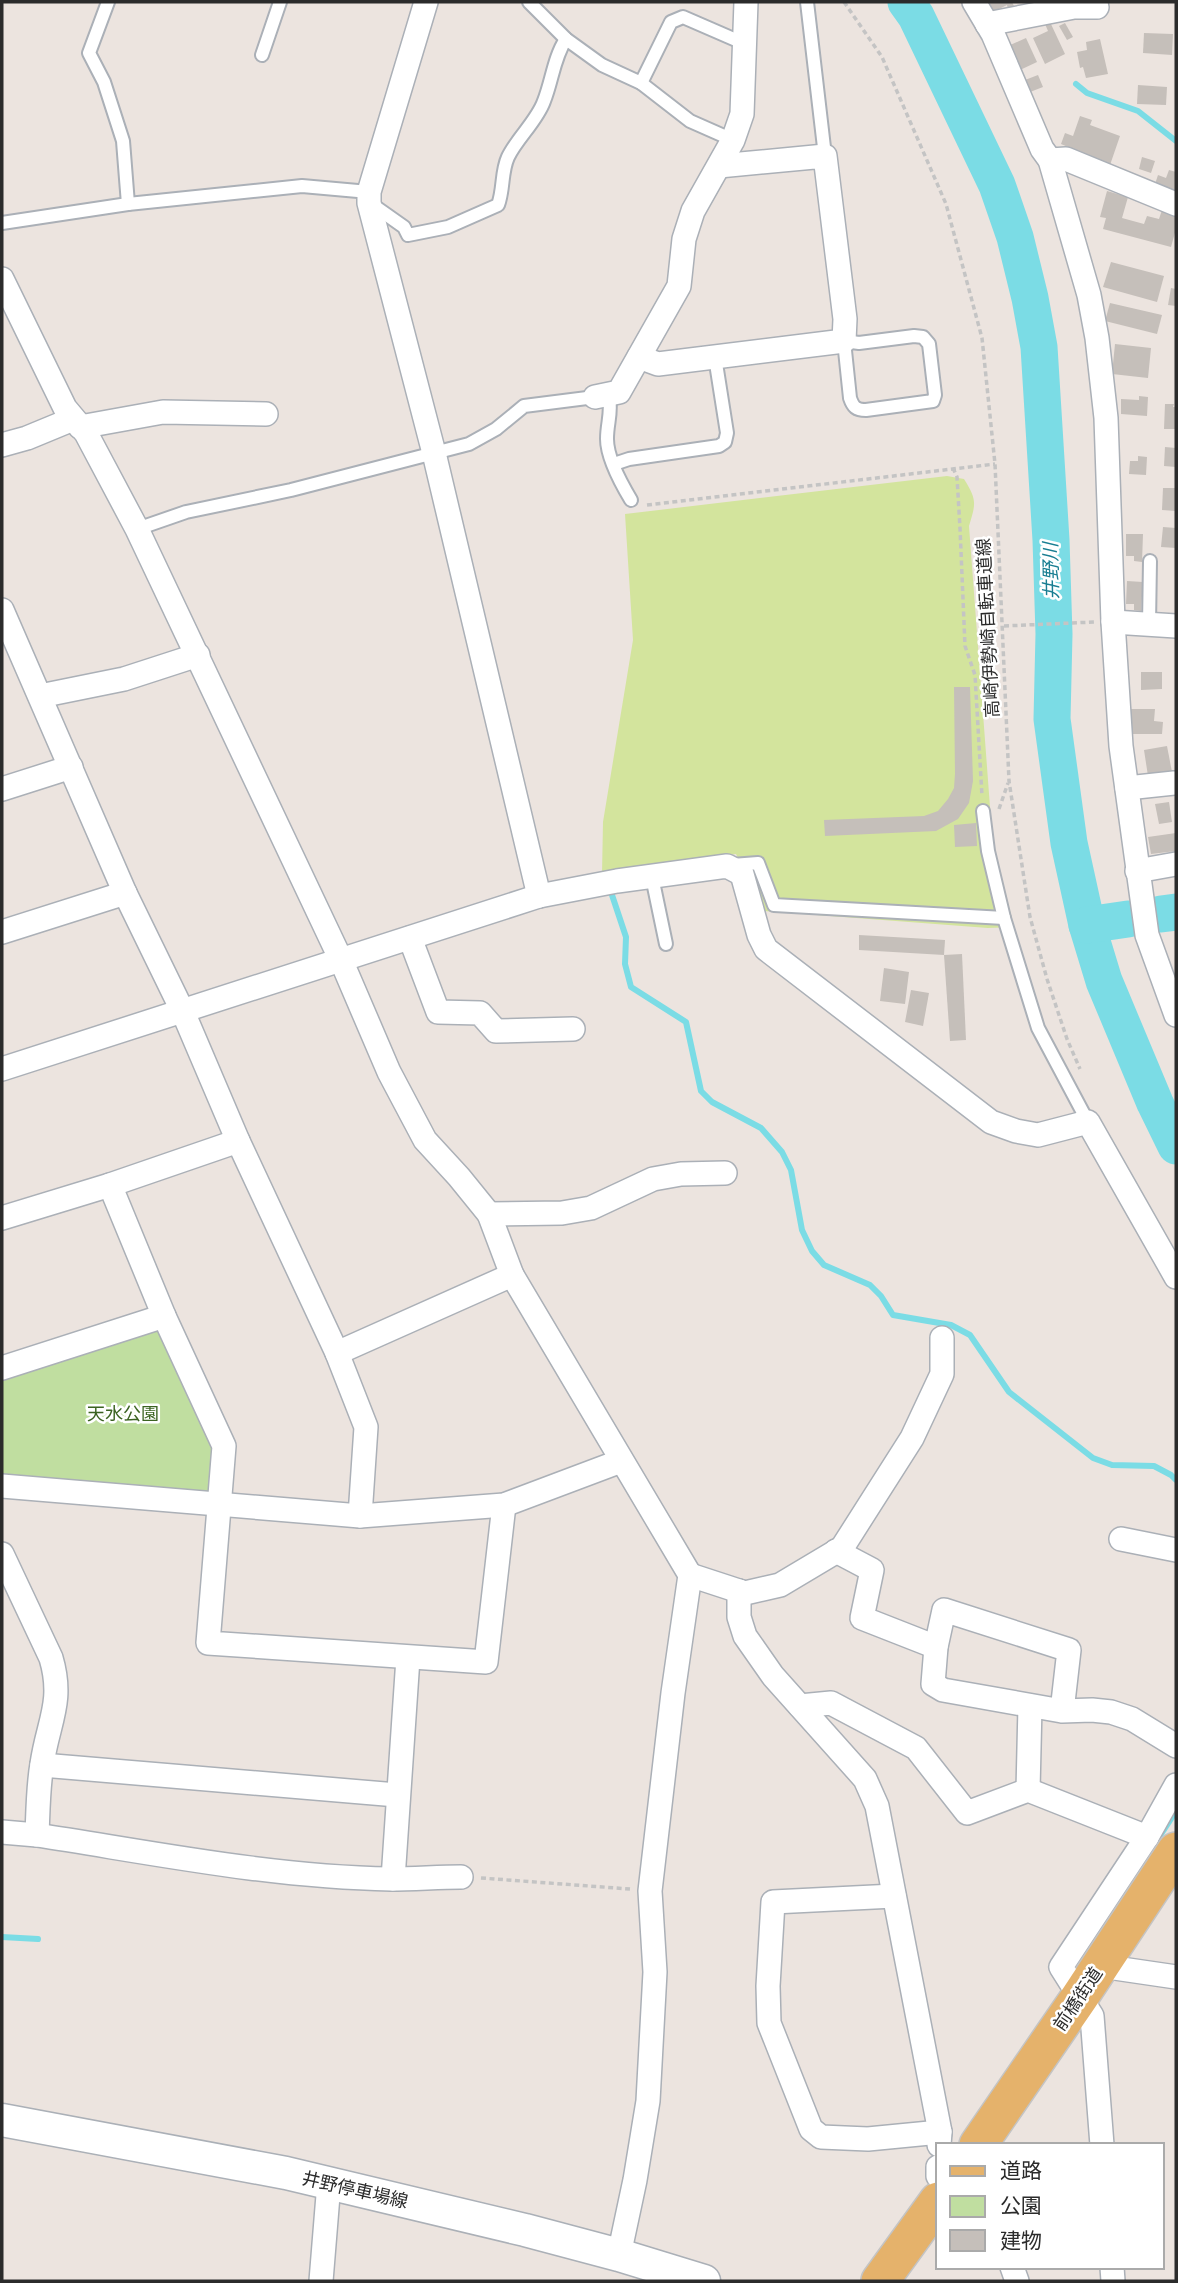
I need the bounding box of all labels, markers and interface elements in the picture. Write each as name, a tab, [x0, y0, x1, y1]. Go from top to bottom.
street label: 高崎伊勢崎自転車道線	[972, 538, 1004, 718]
water label: 井野川	[1039, 540, 1063, 600]
park label: 天水公園	[87, 1403, 159, 1425]
street label: 前橋街道	[1049, 1963, 1107, 2035]
legend	[936, 2143, 1164, 2269]
text: 道路	[1000, 2158, 1042, 2184]
street label: 井野停車場線	[300, 2167, 410, 2213]
text: 公園	[1000, 2193, 1042, 2219]
text: 建物	[1000, 2228, 1042, 2254]

